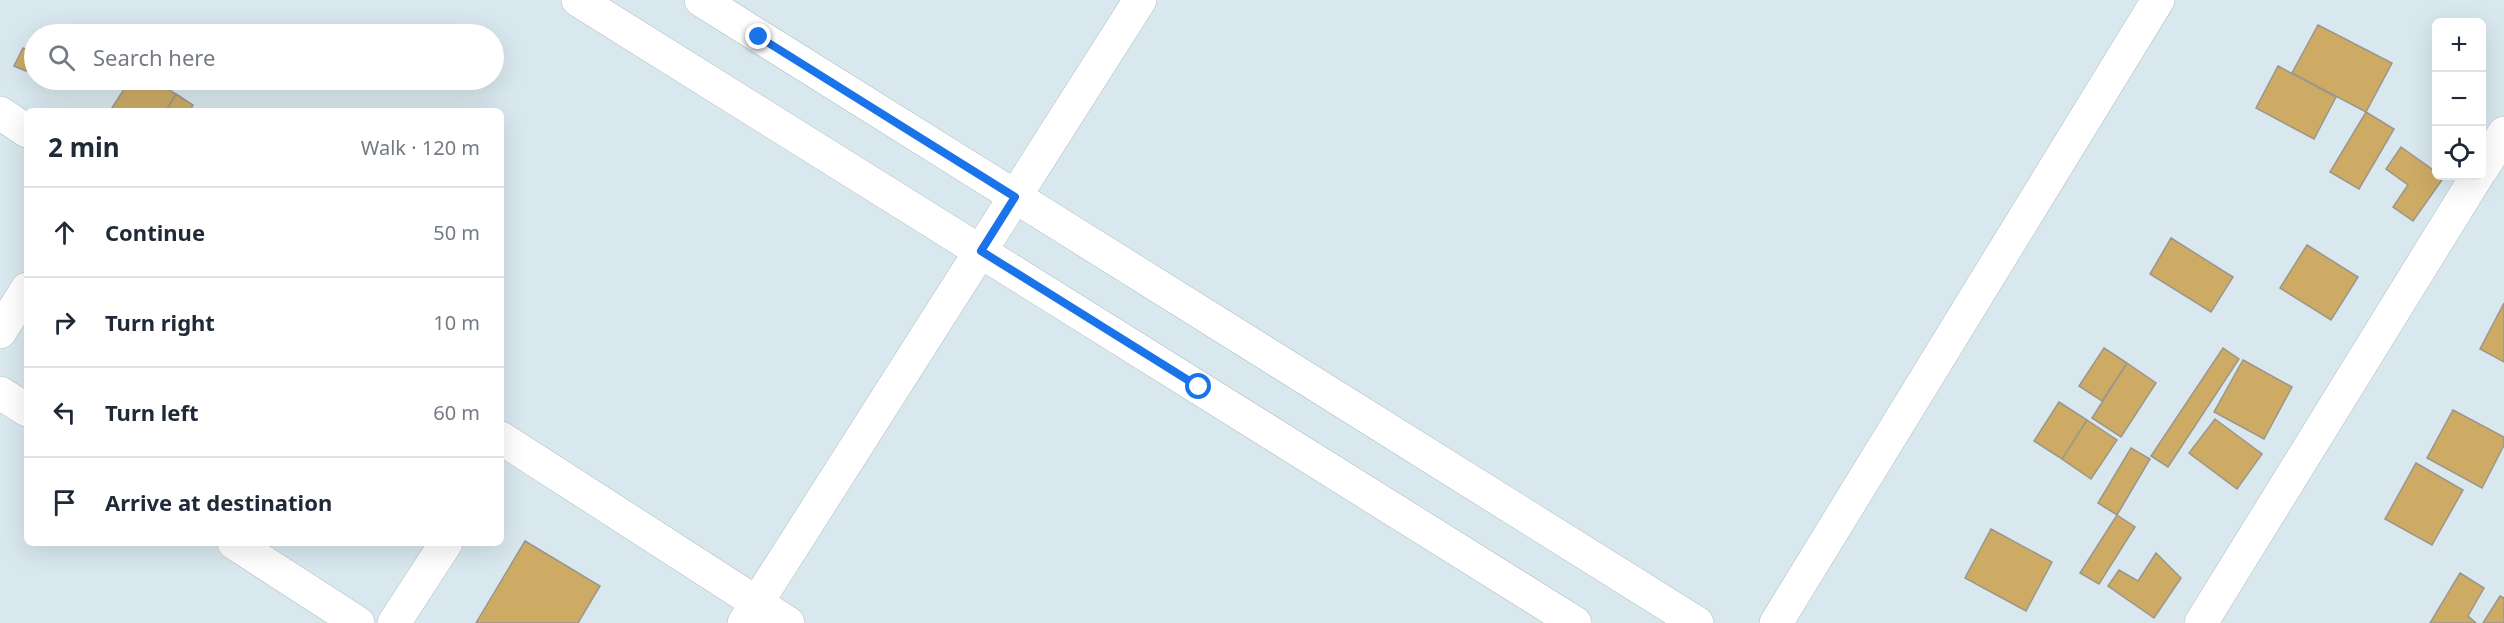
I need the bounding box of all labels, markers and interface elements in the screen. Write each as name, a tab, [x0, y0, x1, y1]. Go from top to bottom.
map controls	[2432, 18, 2486, 180]
button: +	[2432, 18, 2486, 72]
route end	[745, 23, 771, 49]
search box	[24, 24, 504, 90]
icon: search	[45, 41, 78, 74]
text: Search here	[93, 42, 215, 72]
button: −	[2432, 72, 2486, 126]
button: locate	[2432, 126, 2486, 180]
text: 2 min	[48, 129, 120, 165]
text: Walk · 120 m	[361, 134, 480, 161]
icon: ahead	[48, 216, 81, 249]
text: Continue	[105, 217, 205, 247]
text: 50 m	[433, 219, 480, 246]
icon: right	[48, 306, 81, 339]
text: Turn right	[105, 307, 215, 337]
text: 10 m	[433, 309, 480, 336]
route start	[1185, 373, 1211, 399]
icon: left	[48, 396, 81, 429]
text: Turn left	[105, 397, 199, 427]
text: 60 m	[433, 399, 480, 426]
icon: arrive	[48, 486, 81, 519]
text: Arrive at destination	[105, 487, 332, 517]

